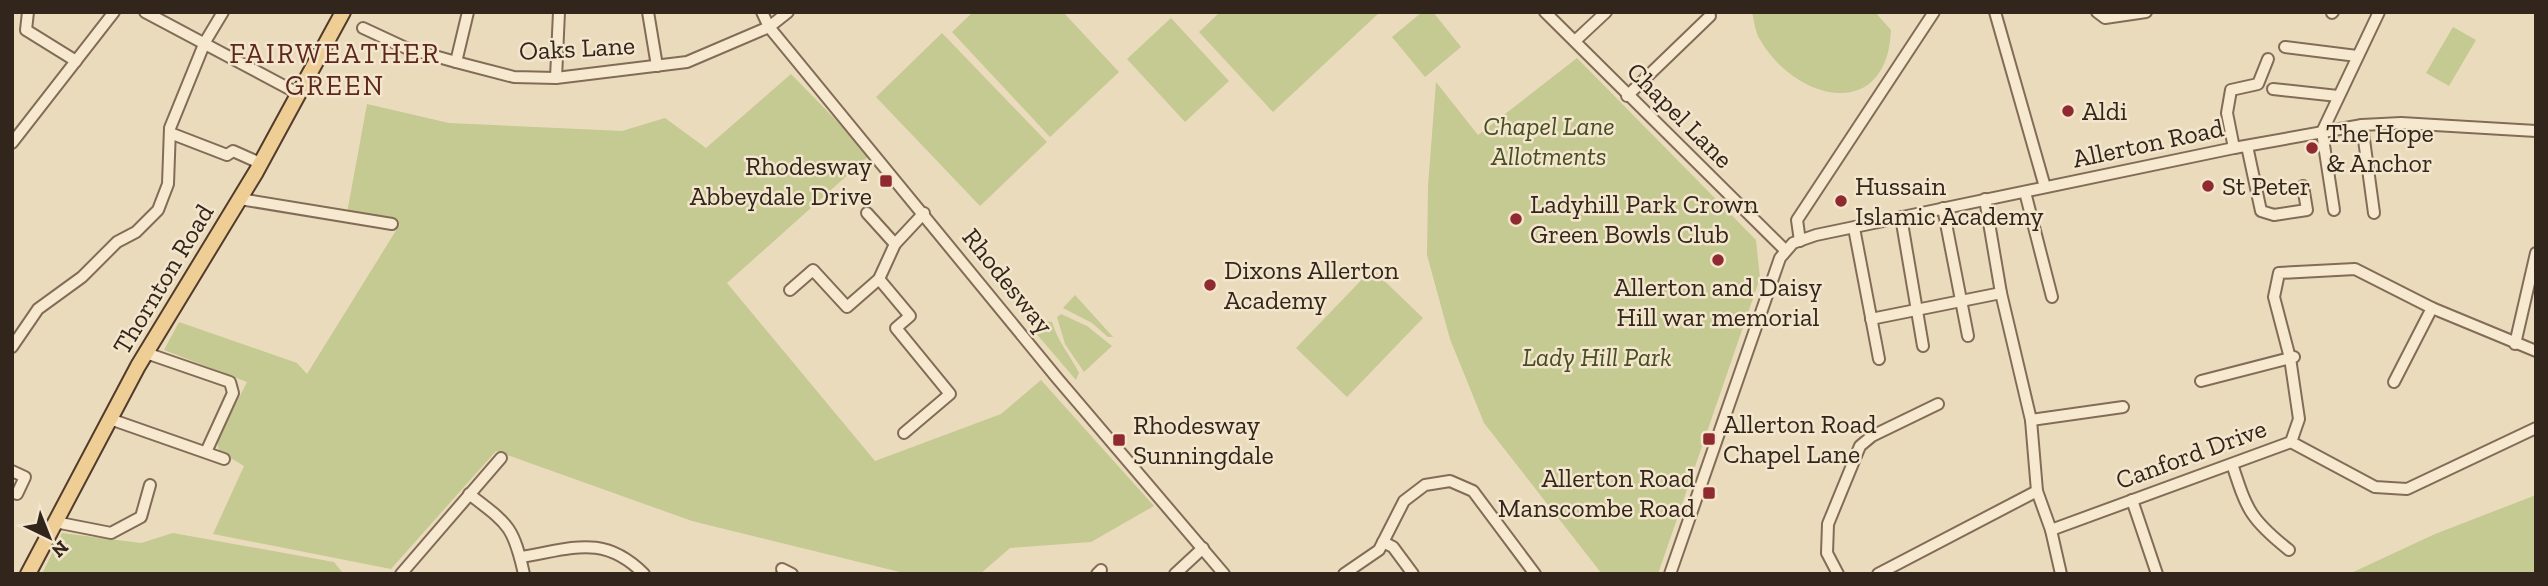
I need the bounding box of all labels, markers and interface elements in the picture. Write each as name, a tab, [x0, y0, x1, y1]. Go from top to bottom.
street label: Oaks Lane	[518, 29, 636, 67]
district label: FAIRWEATHER GREEN	[229, 37, 441, 102]
street label: Chapel Lane	[1620, 55, 1740, 175]
place label: Aldi	[2082, 95, 2127, 127]
marker: Aldi	[2060, 103, 2076, 119]
park label: Chapel Lane Allotments	[1483, 110, 1615, 172]
street label: Allerton Road	[2070, 111, 2226, 175]
place label: The Hope & Anchor	[2326, 117, 2434, 179]
marker: The Hope & Anchor	[2304, 140, 2320, 156]
place label: Rhodesway Abbeydale Drive	[690, 150, 873, 212]
place label: Hussain Islamic Academy	[1855, 170, 2044, 232]
place label: St Peter	[2222, 170, 2311, 202]
marker: Rhodesway Abbeydale Drive	[878, 173, 894, 189]
marker: St Peter	[2200, 178, 2216, 194]
place label: Ladyhill Park Crown Green Bowls Club	[1530, 188, 1758, 250]
marker: Hussain Islamic Academy	[1833, 193, 1849, 209]
street label: Thornton Road	[106, 198, 220, 360]
marker: Ladyhill Park Crown Green Bowls Club	[1508, 211, 1524, 227]
street label: Rhodesway	[956, 222, 1061, 341]
marker: Allerton and Daisy Hill war memorial	[1710, 252, 1726, 268]
place label: Dixons Allerton Academy	[1224, 254, 1399, 316]
place label: Allerton and Daisy Hill war memorial	[1614, 271, 1823, 333]
marker: Dixons Allerton Academy	[1202, 277, 1218, 293]
park label: Lady Hill Park	[1522, 341, 1672, 373]
place label: Allerton Road Chapel Lane	[1723, 408, 1877, 470]
place label: Rhodesway Sunningdale	[1133, 409, 1274, 471]
street label: Canford Drive	[2111, 412, 2271, 496]
marker: Allerton Road Chapel Lane	[1701, 431, 1717, 447]
marker: Rhodesway Sunningdale	[1111, 432, 1127, 448]
place label: Allerton Road Manscombe Road	[1498, 462, 1695, 524]
marker: Allerton Road Manscombe Road	[1701, 485, 1717, 501]
north arrow	[14, 502, 84, 572]
text: N	[47, 536, 73, 562]

